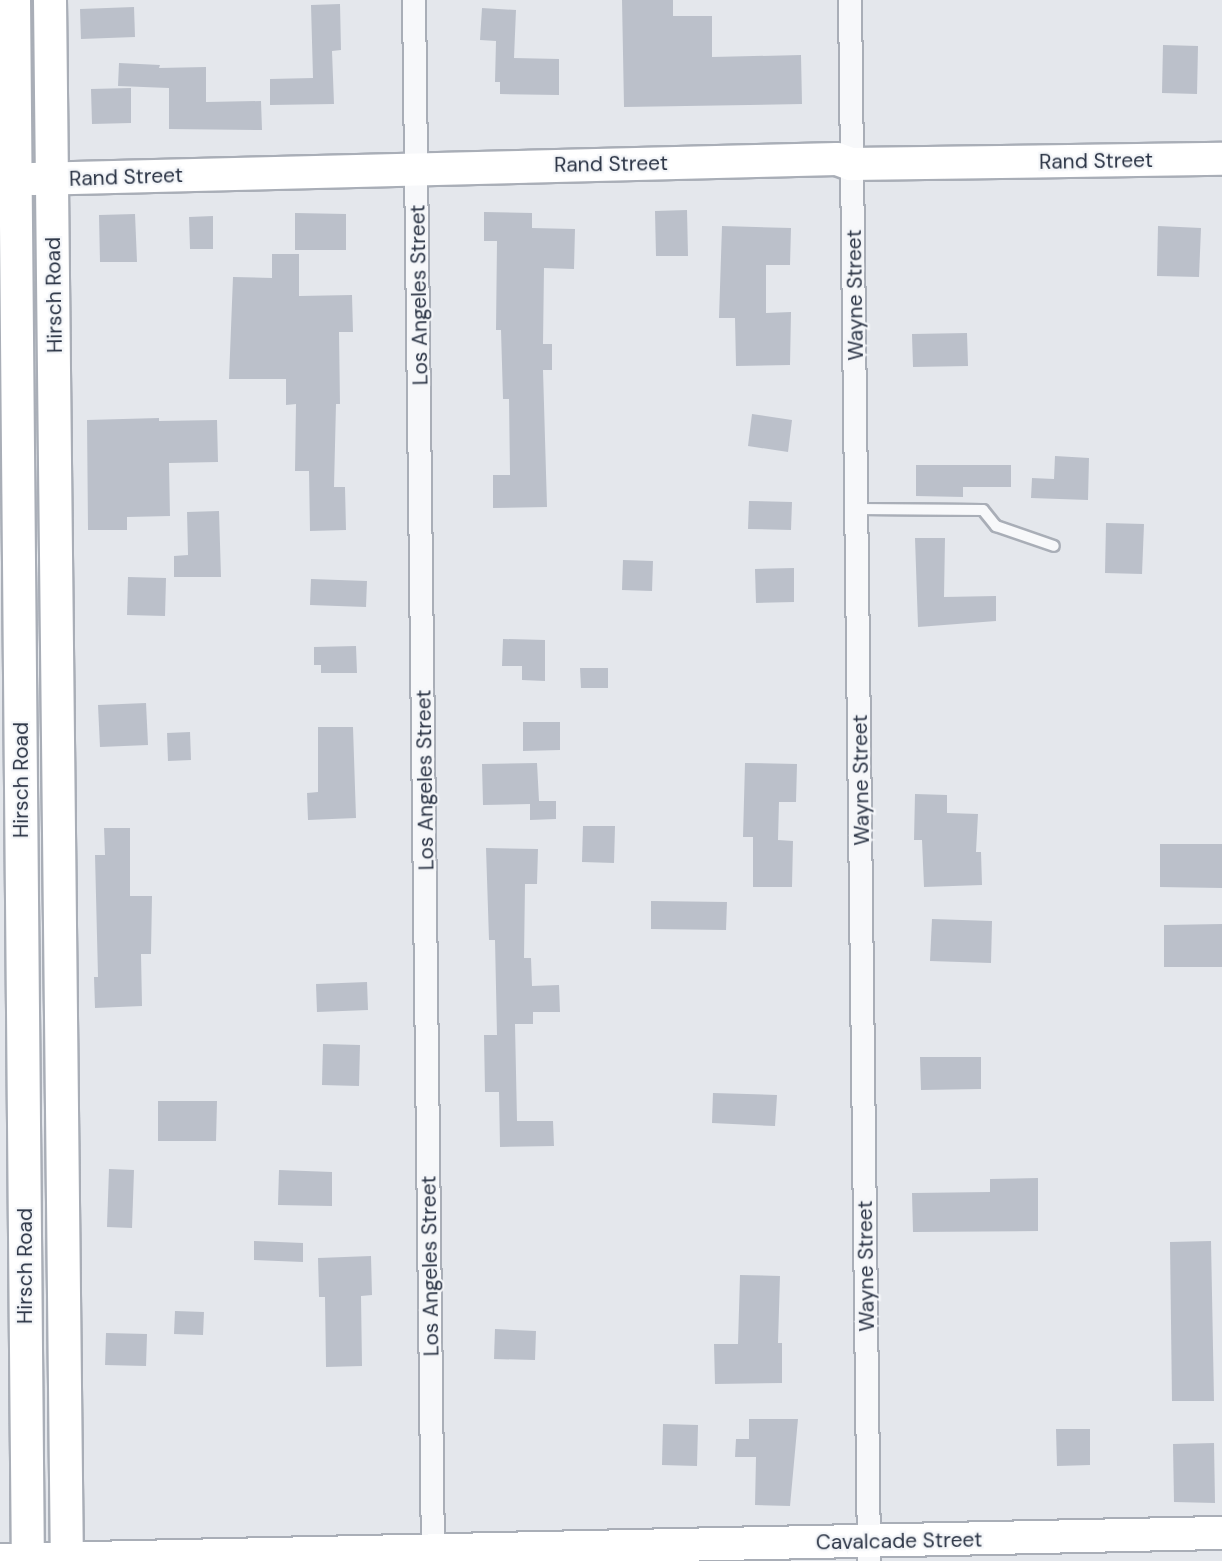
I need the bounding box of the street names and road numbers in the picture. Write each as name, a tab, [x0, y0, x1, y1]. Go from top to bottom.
street label: Rand Street	[1039, 147, 1153, 175]
street label: Rand Street	[554, 150, 668, 178]
street label: Rand Street	[69, 162, 183, 192]
street label: Los Angeles Street	[405, 204, 433, 386]
street label: Wayne Street	[841, 229, 869, 361]
street label: Hirsch Road	[40, 237, 68, 353]
street label: Los Angeles Street	[411, 689, 439, 871]
street label: Wayne Street	[847, 714, 875, 846]
street label: Hirsch Road	[8, 722, 34, 838]
street label: Los Angeles Street	[416, 1175, 444, 1357]
street label: Wayne Street	[852, 1200, 880, 1332]
street label: Hirsch Road	[12, 1208, 38, 1324]
street label: Cavalcade Street	[816, 1527, 982, 1555]

